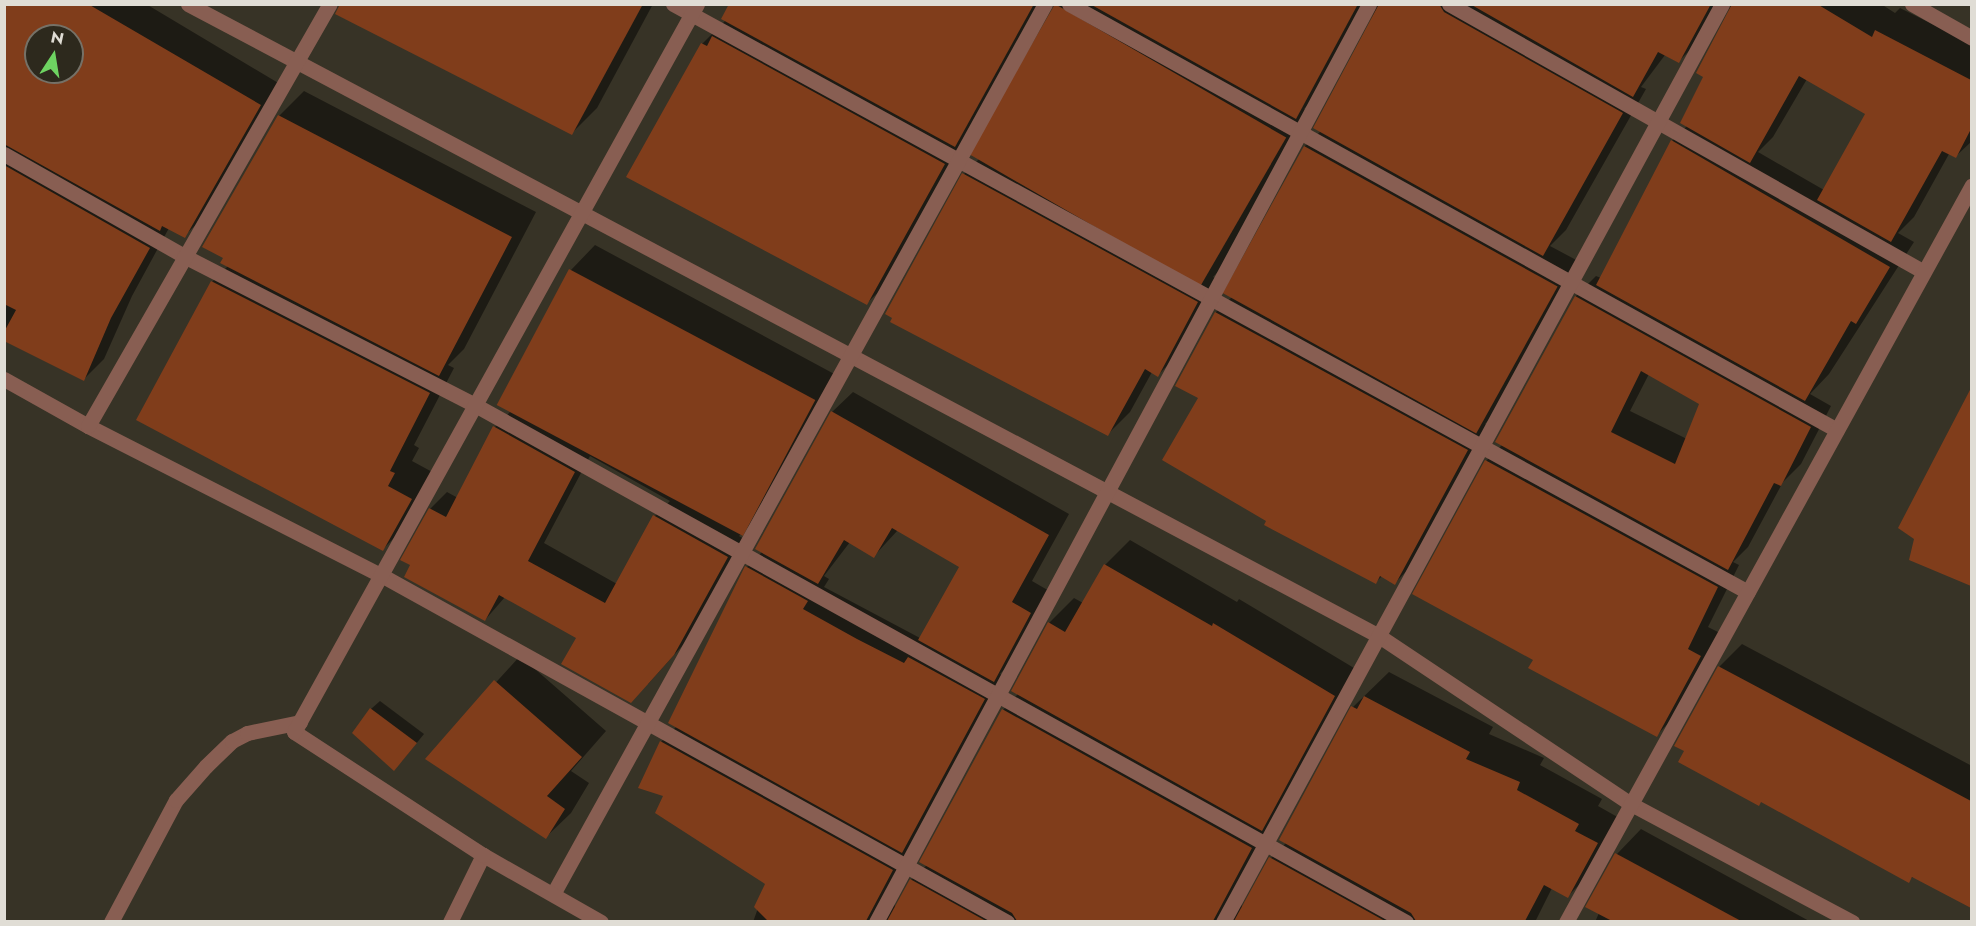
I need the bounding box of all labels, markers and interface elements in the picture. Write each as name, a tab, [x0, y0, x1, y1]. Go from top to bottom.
north arrow	[24, 24, 84, 84]
text: N	[49, 25, 66, 50]

